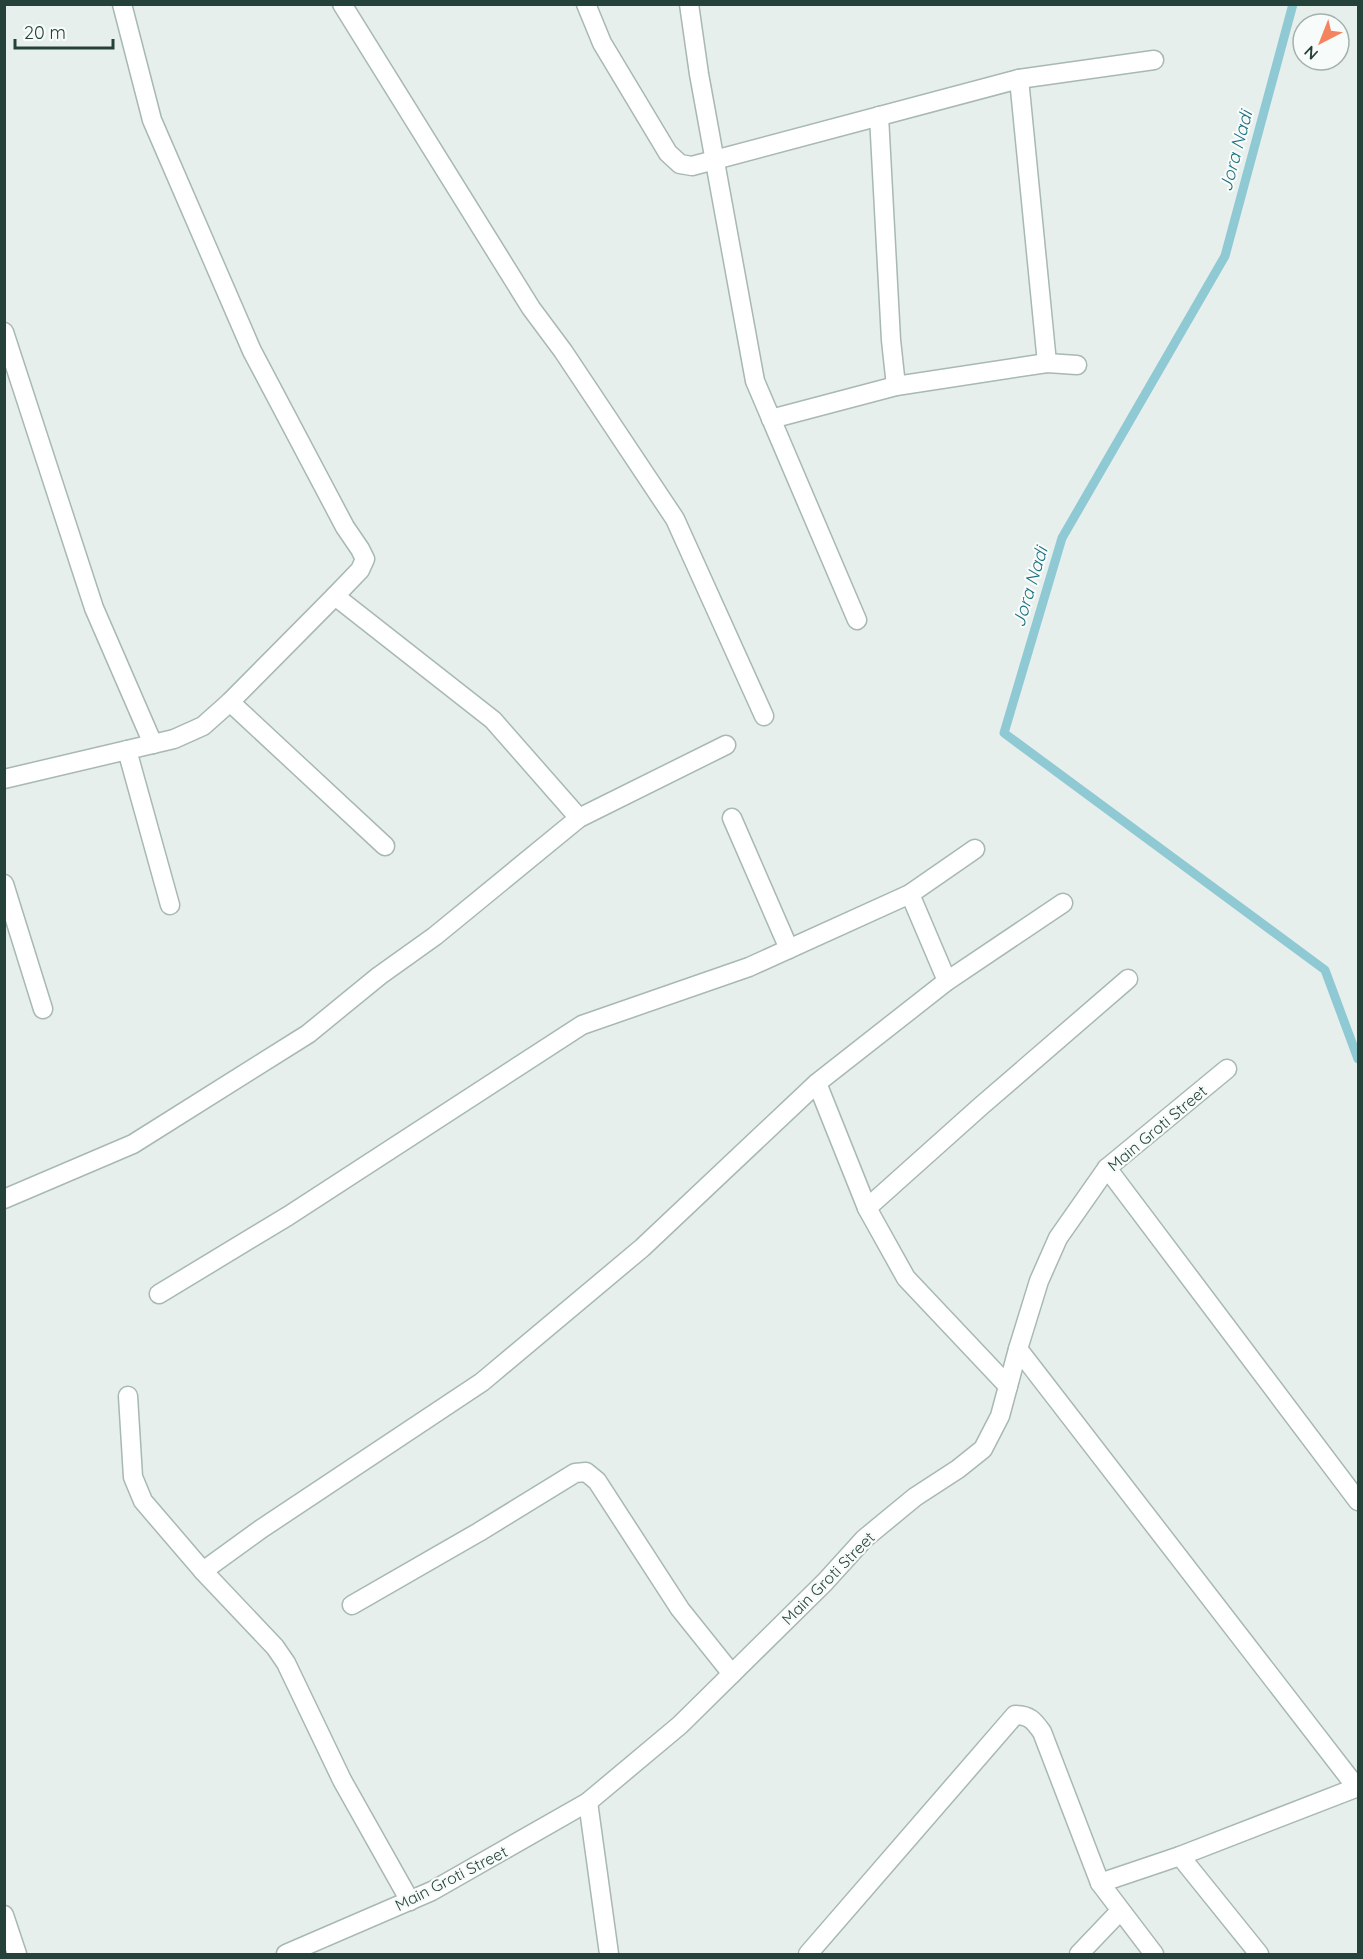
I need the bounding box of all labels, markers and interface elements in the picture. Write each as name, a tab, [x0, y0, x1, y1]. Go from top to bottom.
scale bar	[15, 12, 112, 50]
north arrow	[1291, 12, 1351, 72]
text: 20 m	[24, 21, 66, 44]
text: N	[1300, 42, 1322, 65]
water label: Jora Nadi	[1214, 106, 1258, 194]
water label: Jora Nadi	[1006, 542, 1053, 630]
street label: Main Groti Street	[1103, 1081, 1211, 1175]
street label: Main Groti Street	[777, 1527, 879, 1629]
street label: Main Groti Street	[391, 1841, 511, 1915]

